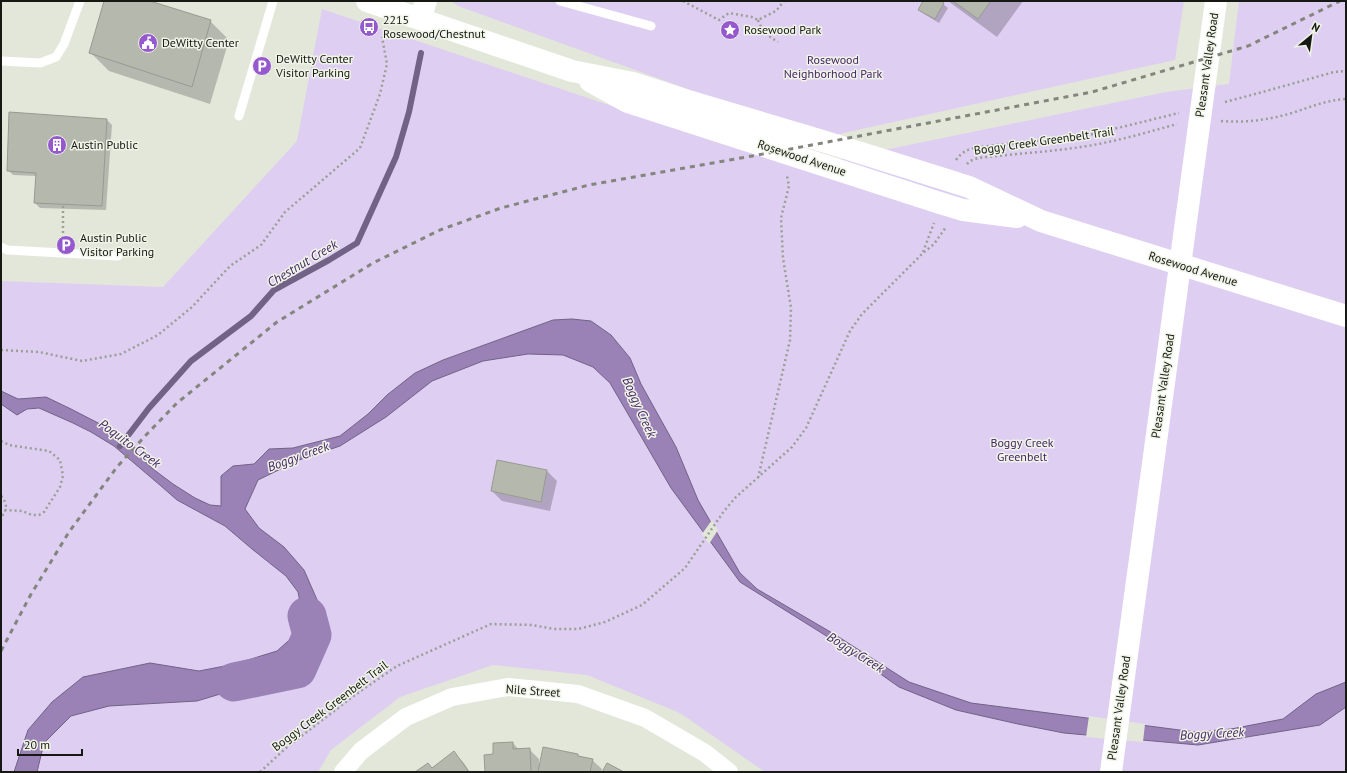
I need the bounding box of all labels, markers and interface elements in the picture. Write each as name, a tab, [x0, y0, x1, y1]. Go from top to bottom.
place label: 2215 Rosewood/Chestnut	[383, 12, 485, 41]
street label: Pleasant Valley Road	[1192, 12, 1221, 118]
bus stop icon: 2215 Rosewood/Chestnut	[358, 16, 380, 38]
north arrow	[1291, 16, 1331, 56]
place icon: Rosewood Park	[719, 19, 741, 41]
text: N	[1309, 19, 1322, 35]
place label: Rosewood Park	[744, 22, 822, 37]
public building icon: DeWitty Center	[137, 32, 159, 54]
place label: DeWitty Center	[162, 35, 239, 50]
place label: DeWitty Center Visitor Parking	[275, 51, 353, 80]
park label: Rosewood Neighborhood Park	[784, 52, 883, 81]
parking icon: DeWitty Center Visitor Parking	[251, 55, 273, 77]
street label: Boggy Creek Greenbelt Trail	[973, 123, 1115, 158]
building icon: Austin Public	[46, 134, 68, 156]
street label: Rosewood Avenue	[756, 136, 848, 179]
place label: Austin Public	[71, 137, 139, 152]
place label: Austin Public Visitor Parking	[79, 230, 154, 259]
parking icon: Austin Public Visitor Parking	[55, 234, 77, 256]
water label: Chestnut Creek	[264, 235, 341, 291]
street label: Rosewood Avenue	[1147, 248, 1239, 289]
street label: Pleasant Valley Road	[1148, 333, 1177, 439]
water label: Boggy Creek	[619, 374, 661, 441]
water label: Poquito Creek	[95, 415, 165, 472]
park label: Boggy Creek Greenbelt	[990, 435, 1054, 464]
water label: Boggy Creek	[265, 437, 332, 475]
water label: Boggy Creek	[824, 628, 889, 677]
street label: Pleasant Valley Road	[1104, 655, 1133, 761]
street label: Boggy Creek Greenbelt Trail	[269, 657, 391, 754]
street label: Nile Street	[505, 681, 561, 700]
water label: Boggy Creek	[1179, 723, 1246, 744]
scale bar	[18, 731, 82, 757]
text: 20 m	[24, 737, 50, 752]

